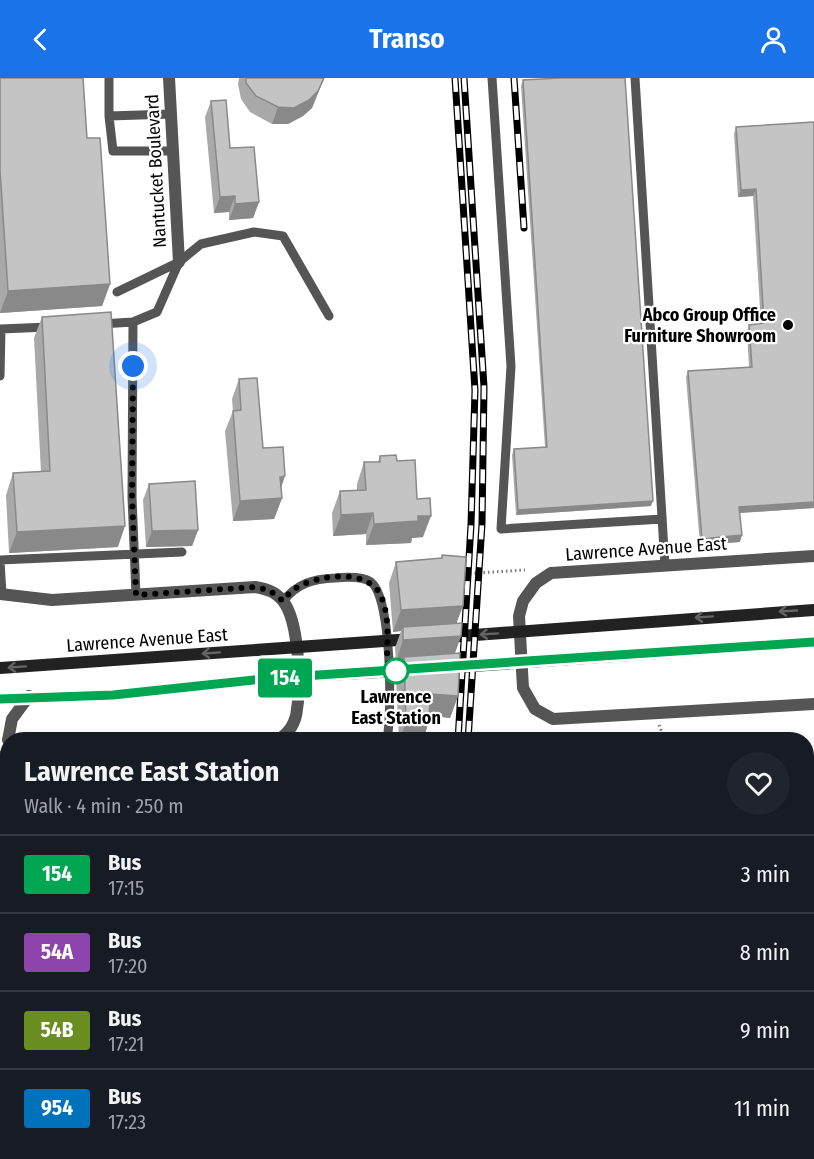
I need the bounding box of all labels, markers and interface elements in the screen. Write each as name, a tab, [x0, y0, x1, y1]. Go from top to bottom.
icon: back	[24, 23, 57, 56]
text: Transo	[369, 23, 445, 55]
icon: person	[757, 23, 790, 56]
street label: Nantucket Boulevard	[141, 94, 171, 248]
place label: Abco Group Office Furniture Showroom	[624, 304, 776, 347]
marker: Abco Group Office Furniture Showroom	[781, 318, 795, 332]
your location	[118, 351, 148, 381]
street label: Lawrence Avenue East	[565, 532, 728, 566]
one-way arrow	[779, 606, 799, 617]
one-way arrow	[695, 612, 715, 623]
street label: Lawrence Avenue East	[66, 623, 229, 657]
one-way arrow	[480, 628, 500, 639]
one-way arrow	[202, 648, 222, 659]
line badge: 154	[250, 658, 320, 698]
marker: Lawrence East Station	[383, 658, 409, 684]
one-way arrow	[7, 662, 27, 673]
text: 154	[270, 665, 300, 691]
place label: Lawrence East Station	[351, 686, 441, 729]
button: heart	[727, 752, 790, 815]
text: Lawrence East Station	[24, 755, 279, 788]
text: Walk · 4 min · 250 m	[24, 794, 184, 818]
text: Bus	[108, 849, 141, 876]
text: 154	[42, 861, 72, 887]
text: 3 min	[741, 861, 790, 888]
text: 17:15	[108, 876, 144, 900]
text: Bus	[108, 927, 141, 954]
text: 54A	[41, 939, 73, 965]
text: 8 min	[740, 939, 790, 966]
text: 17:20	[108, 954, 147, 978]
text: Bus	[108, 1005, 141, 1032]
text: 54B	[41, 1017, 73, 1043]
text: 9 min	[740, 1017, 790, 1044]
text: 17:21	[108, 1032, 144, 1056]
text: Bus	[108, 1083, 141, 1110]
text: 954	[41, 1095, 73, 1121]
text: 11 min	[734, 1095, 790, 1122]
text: 17:23	[108, 1110, 146, 1134]

